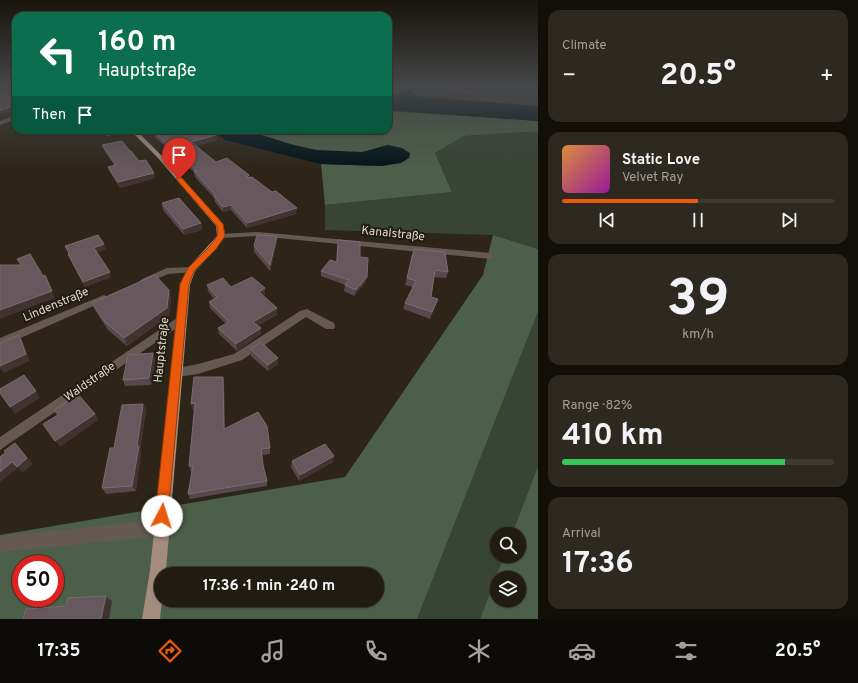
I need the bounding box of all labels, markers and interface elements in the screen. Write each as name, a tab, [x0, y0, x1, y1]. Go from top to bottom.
text: 160 m	[98, 25, 176, 61]
icon: left	[32, 28, 84, 80]
text: Climate	[562, 38, 607, 54]
text: 20.5°	[660, 58, 736, 95]
text: Hauptstraße	[98, 60, 197, 83]
text: −	[562, 63, 576, 90]
text: +	[820, 63, 834, 90]
icon: arrive	[74, 104, 96, 126]
text: Then	[32, 106, 66, 125]
pin	[162, 138, 196, 179]
icon: arrive	[168, 144, 190, 166]
text: Static Love	[622, 151, 700, 170]
text: Velvet Ray	[622, 170, 683, 186]
icon: previous	[596, 209, 618, 231]
icon: pause	[687, 209, 709, 231]
icon: next	[778, 209, 800, 231]
street label: Kanalstraße	[360, 223, 426, 245]
text: 39	[666, 268, 730, 334]
street label: Lindenstraße	[21, 284, 91, 326]
street label: Hauptstraße	[151, 317, 173, 383]
text: km/h	[682, 327, 714, 343]
street label: Waldstraße	[61, 358, 119, 406]
text: Range · 82%	[562, 398, 632, 414]
text: 410 km	[562, 418, 664, 455]
position arrow	[141, 495, 183, 537]
text: Arrival	[562, 526, 601, 542]
map controls	[490, 527, 526, 607]
button: search	[490, 527, 526, 563]
text: 17:36	[562, 546, 634, 583]
speed limit sign: 50	[12, 555, 64, 607]
button: layers	[490, 571, 526, 607]
text: 17:36 · 1 min · 240 m	[203, 577, 335, 596]
icon: directions	[156, 637, 184, 665]
icon: music	[259, 637, 287, 665]
icon: phone	[362, 637, 390, 665]
icon: climate	[465, 637, 493, 665]
icon: car	[568, 637, 596, 665]
icon: filters	[672, 637, 700, 665]
text: 17:35	[38, 640, 81, 663]
text: 20.5°	[775, 640, 820, 663]

